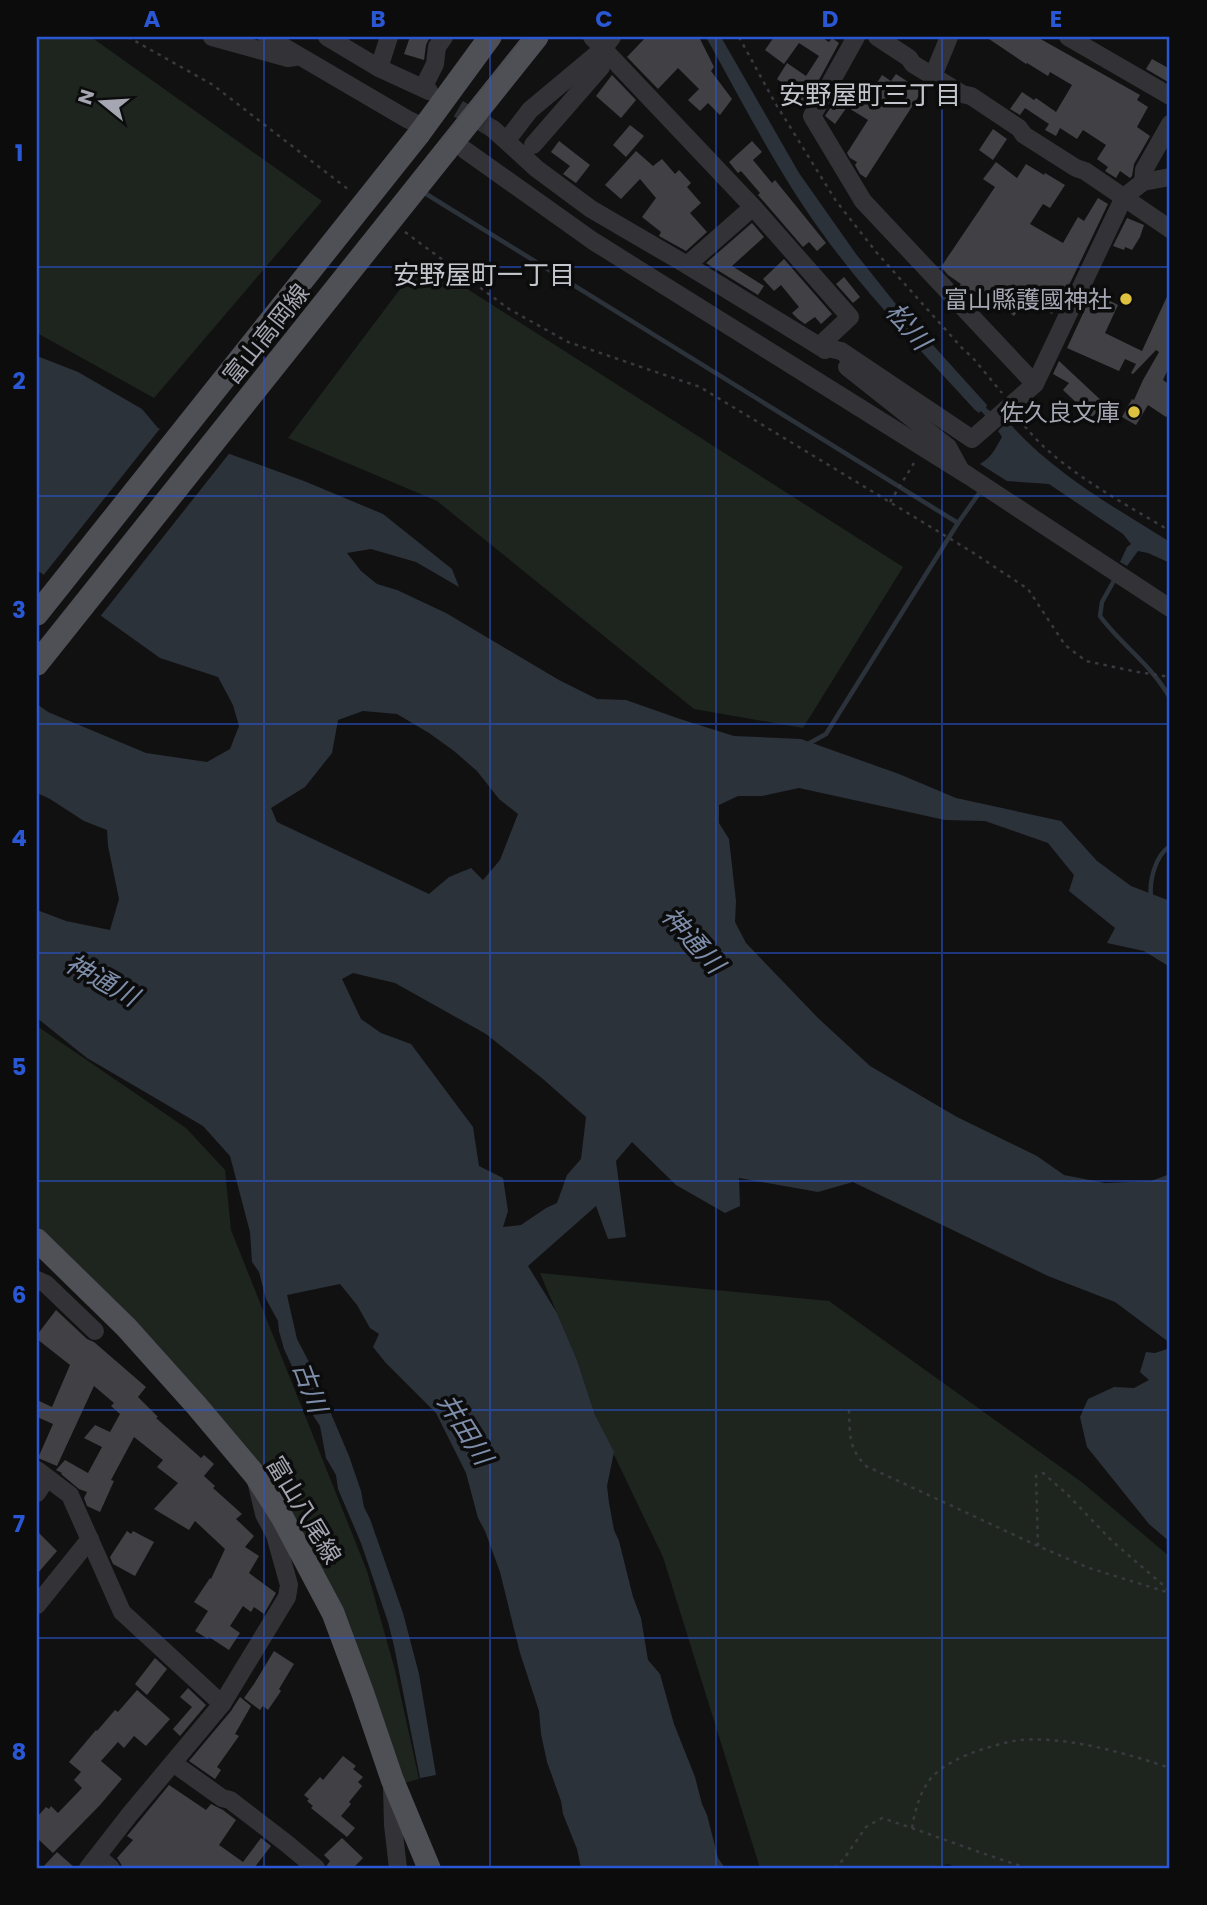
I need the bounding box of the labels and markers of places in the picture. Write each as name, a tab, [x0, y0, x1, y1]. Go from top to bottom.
place label: 富山縣護國神社	[944, 283, 1112, 316]
marker: 富山縣護國神社	[1118, 291, 1134, 307]
place label: 佐久良文庫	[1000, 396, 1120, 429]
marker: 佐久良文庫	[1126, 404, 1142, 420]

